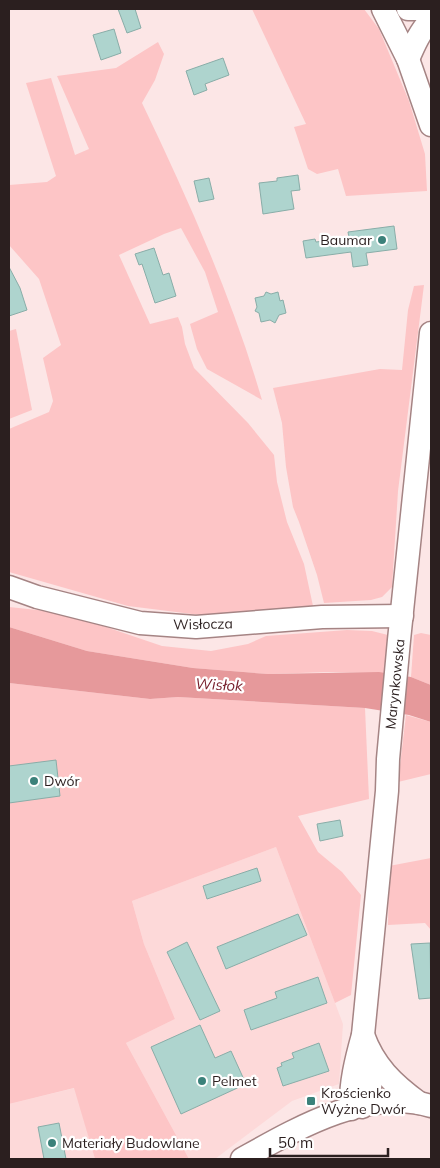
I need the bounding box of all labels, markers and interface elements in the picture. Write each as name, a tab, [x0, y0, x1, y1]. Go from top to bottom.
place label: Baumar	[320, 231, 373, 249]
marker: Baumar	[376, 234, 388, 246]
street label: Wisłocza	[173, 614, 233, 634]
street label: Marynkowska	[381, 638, 409, 730]
water label: Wisłok	[195, 674, 245, 695]
place label: Dwór	[44, 772, 81, 790]
marker: Dwór	[28, 775, 40, 787]
place label: Pelmet	[212, 1072, 257, 1090]
marker: Pelmet	[196, 1075, 208, 1087]
place label: Krościenko Wyżne Dwór	[321, 1084, 407, 1118]
marker: Krościenko Wyżne Dwór	[305, 1095, 317, 1107]
scale bar	[270, 1126, 388, 1158]
text: 50 m	[278, 1133, 313, 1152]
place label: Materiały Budowlane	[62, 1134, 200, 1152]
marker: Materiały Budowlane	[46, 1137, 58, 1149]

